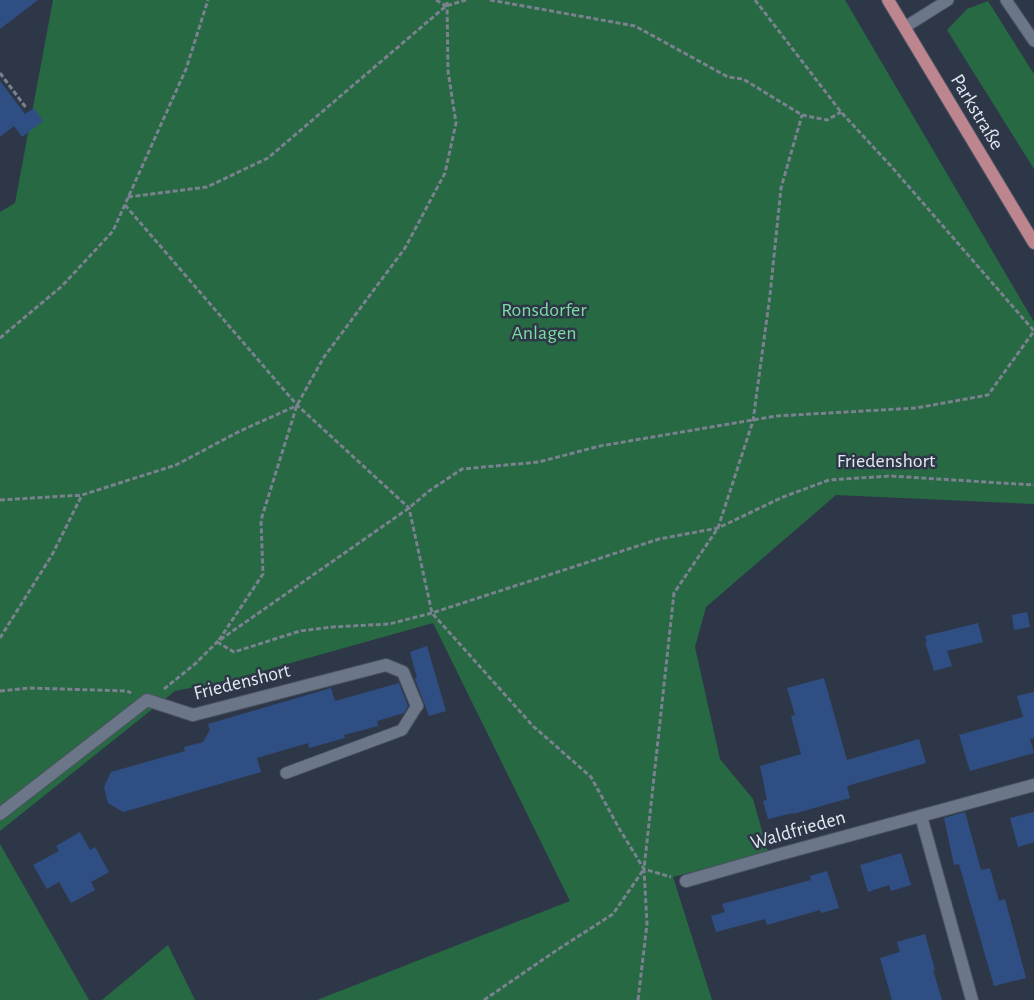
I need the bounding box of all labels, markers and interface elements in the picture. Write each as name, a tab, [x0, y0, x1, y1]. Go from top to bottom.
street label: Parkstraße	[945, 70, 1009, 154]
park label: Ronsdorfer Anlagen	[501, 298, 587, 345]
street label: Friedenshort	[837, 449, 935, 473]
street label: Friedenshort	[191, 658, 293, 706]
street label: Waldfrieden	[748, 805, 848, 855]

